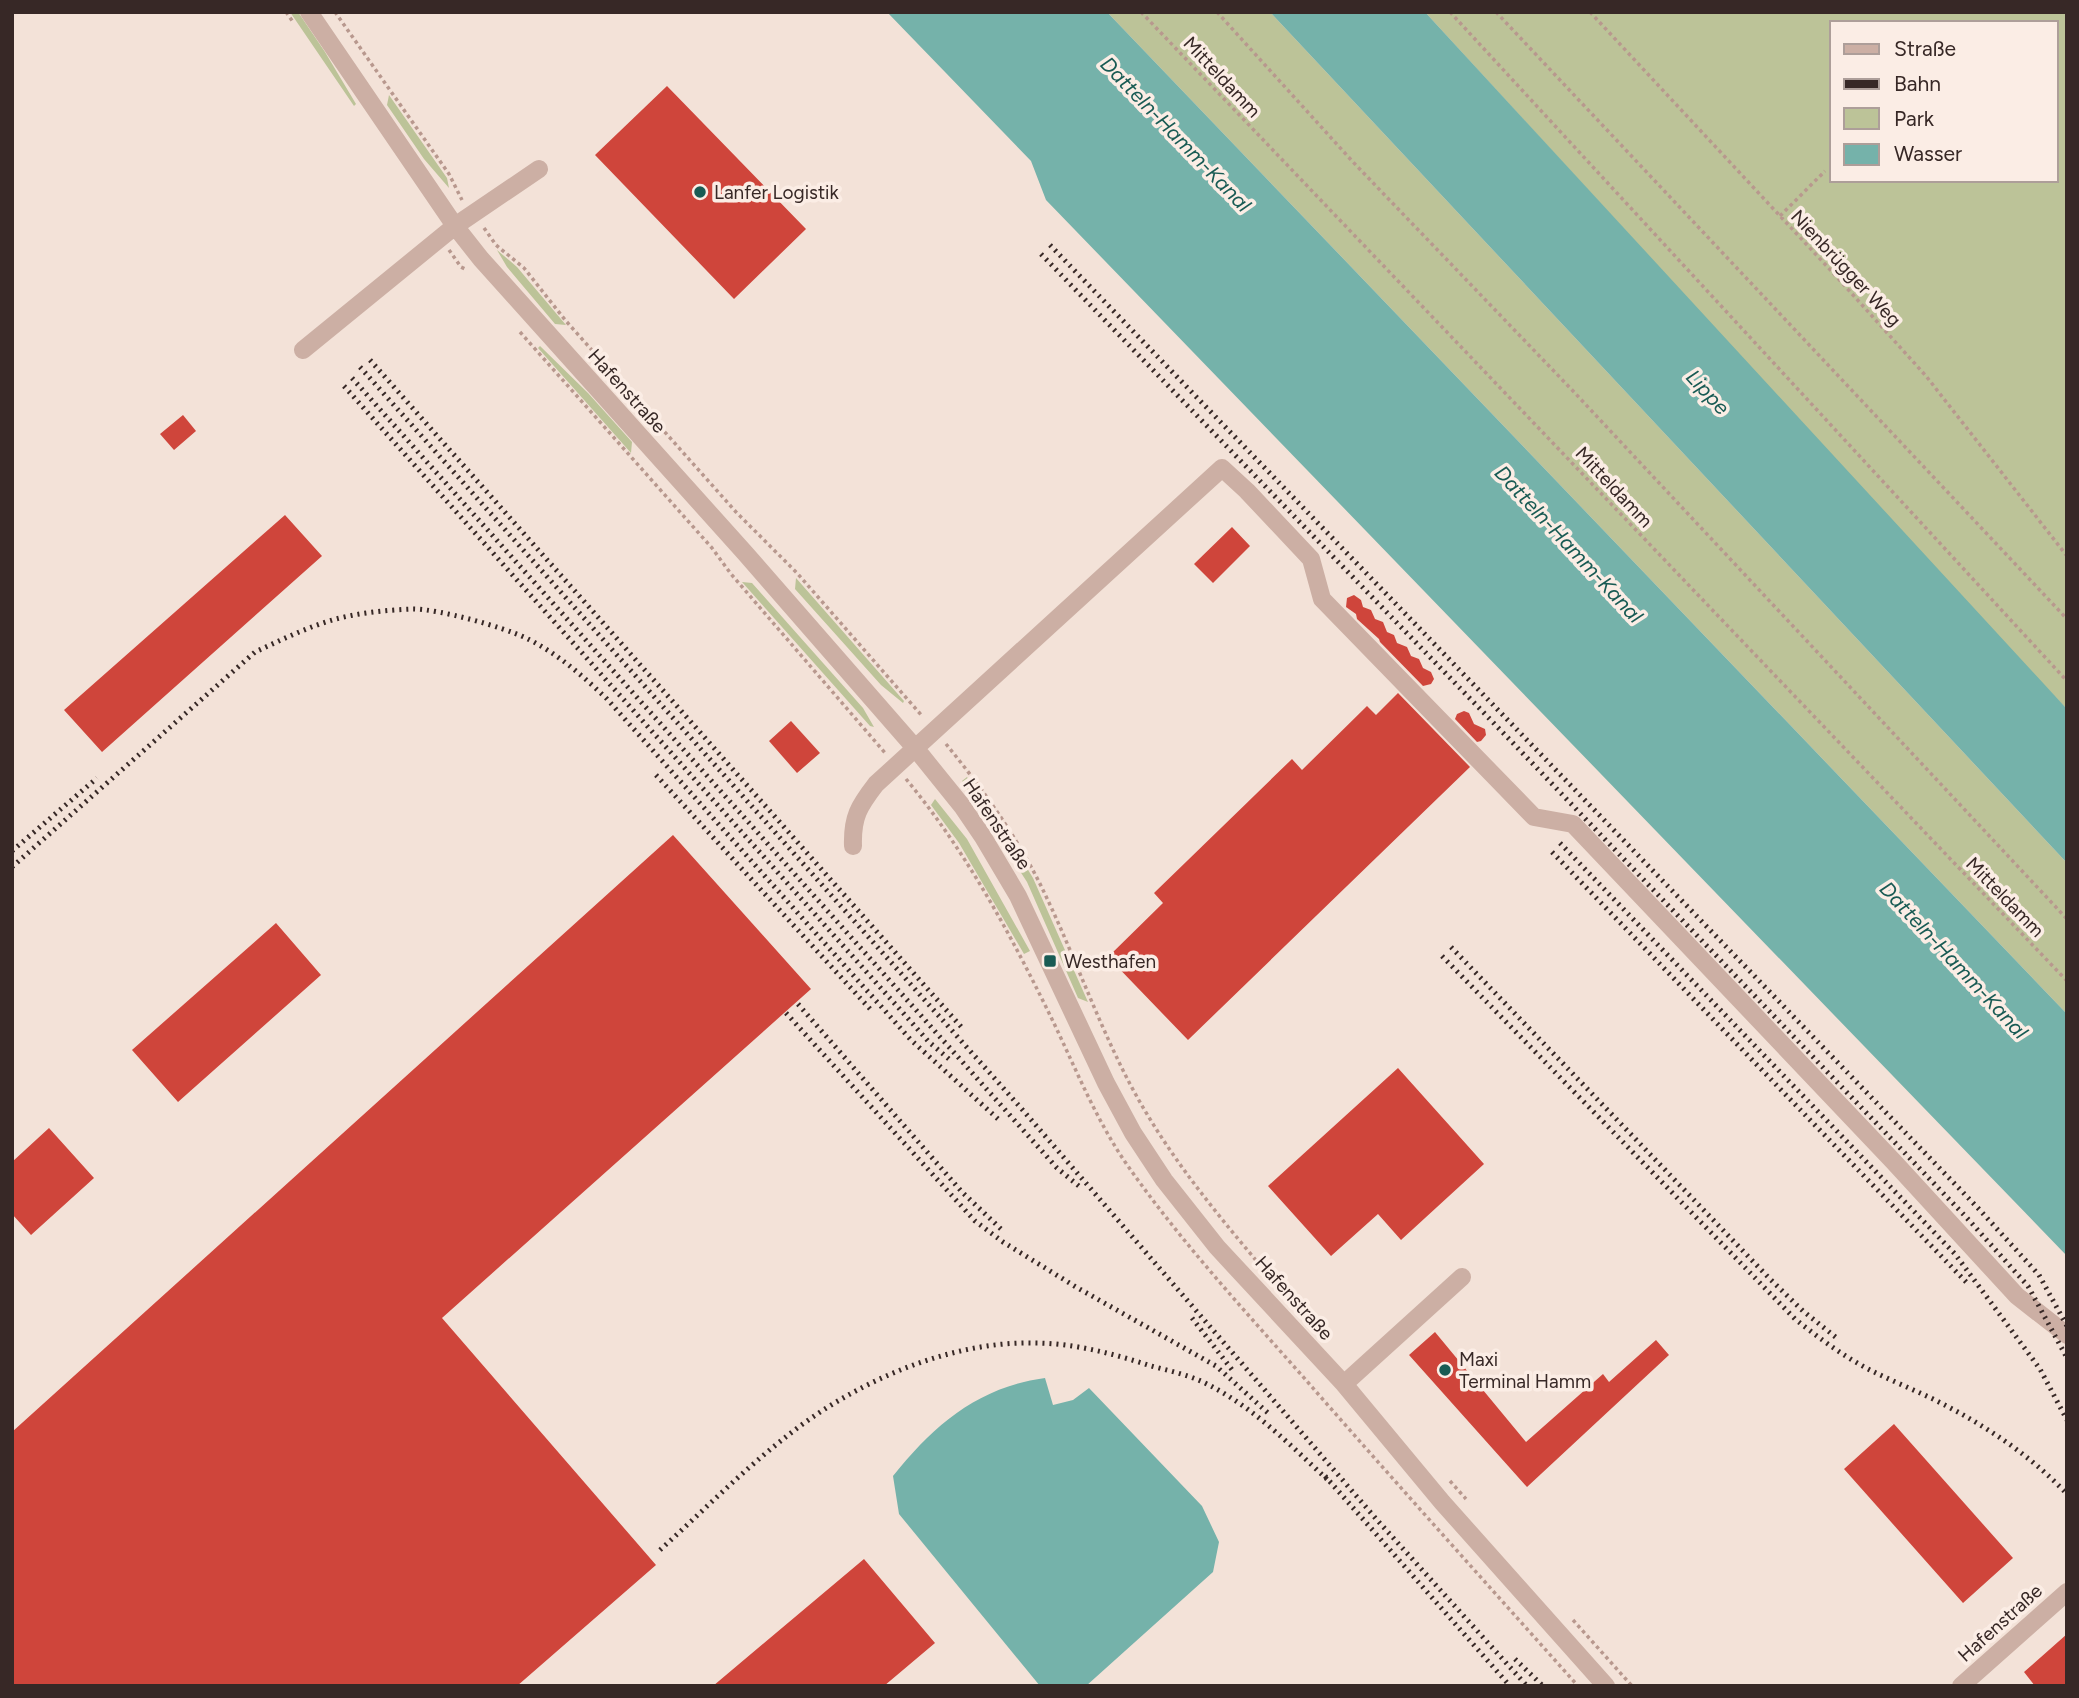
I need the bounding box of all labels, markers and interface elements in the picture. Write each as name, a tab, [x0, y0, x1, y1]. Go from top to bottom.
legend	[1830, 21, 2058, 182]
street label: Mitteldamm	[1179, 32, 1265, 122]
text: Straße	[1894, 36, 1956, 61]
water label: Datteln-Hamm-Kanal	[1096, 51, 1257, 217]
text: Bahn	[1894, 71, 1941, 96]
text: Park	[1894, 106, 1935, 131]
text: Wasser	[1894, 141, 1962, 166]
place label: Lanfer Logistik	[714, 181, 840, 204]
marker: Lanfer Logistik	[692, 184, 708, 200]
street label: Nienbrügger Weg	[1786, 205, 1906, 331]
street label: Hafenstraße	[583, 344, 671, 438]
water label: Lippe	[1681, 364, 1735, 420]
street label: Mitteldamm	[1571, 442, 1657, 532]
water label: Datteln-Hamm-Kanal	[1490, 460, 1649, 628]
street label: Hafenstraße	[958, 774, 1036, 874]
street label: Mitteldamm	[1961, 852, 2049, 942]
water label: Datteln-Hamm-Kanal	[1875, 876, 2034, 1044]
place label: Westhafen	[1064, 950, 1156, 973]
marker: Westhafen	[1042, 953, 1058, 969]
street label: Hafenstraße	[1250, 1251, 1338, 1345]
place label: Maxi Terminal Hamm	[1459, 1348, 1591, 1393]
marker: Maxi Terminal Hamm	[1437, 1362, 1453, 1378]
street label: Hafenstraße	[1953, 1579, 2047, 1667]

